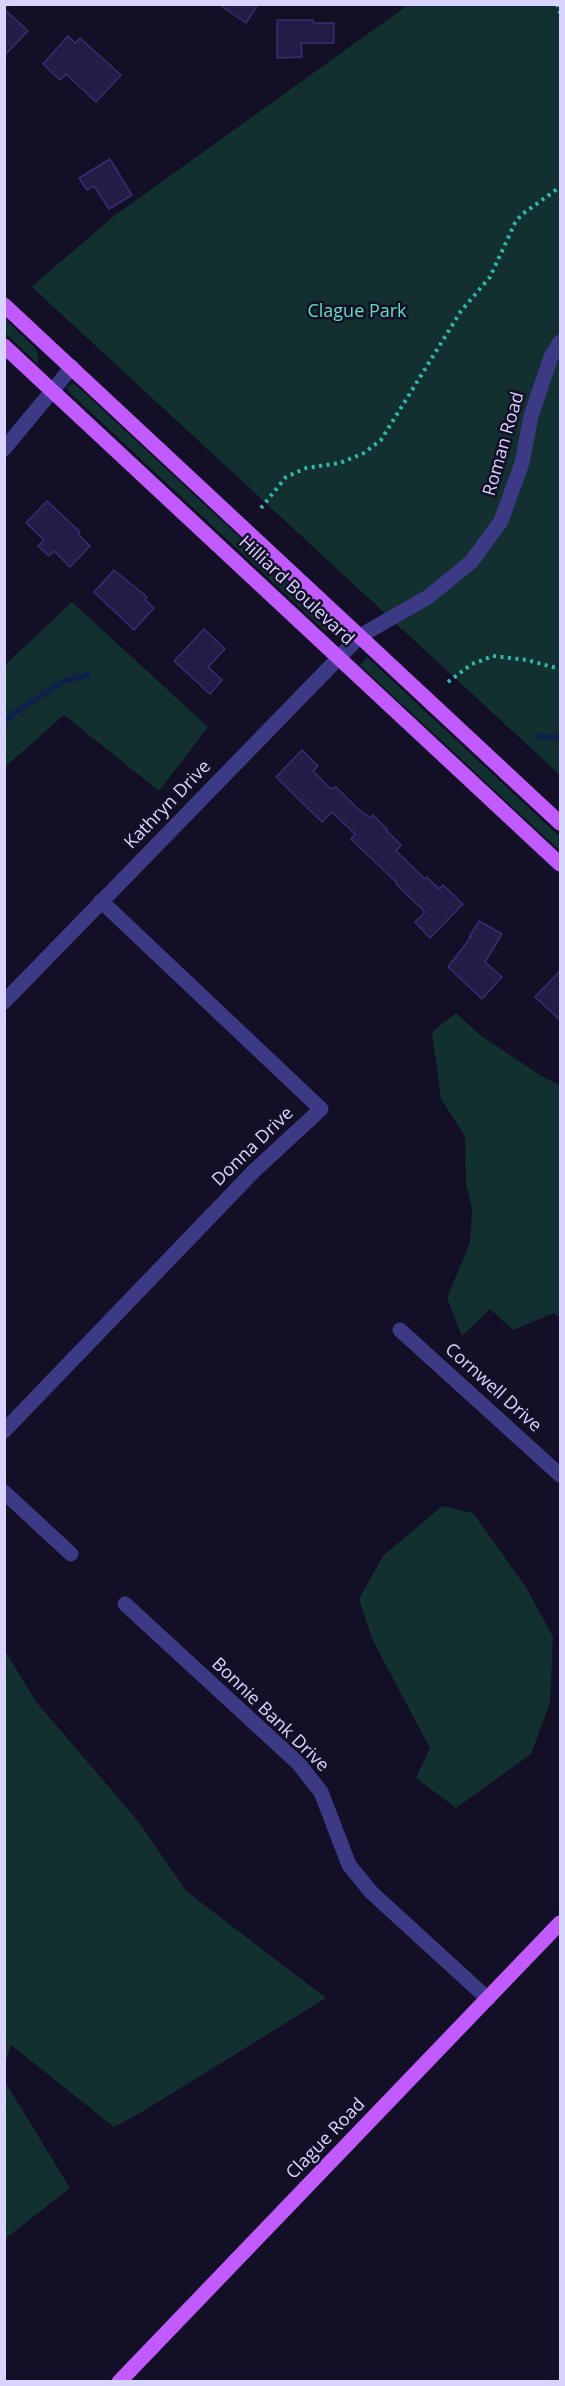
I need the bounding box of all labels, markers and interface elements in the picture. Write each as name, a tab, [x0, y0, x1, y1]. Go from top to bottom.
park label: Clague Park	[307, 301, 407, 323]
street label: Roman Road	[479, 389, 529, 499]
street label: Hilliard Boulevard	[234, 532, 358, 650]
street label: Kathryn Drive	[120, 756, 216, 854]
street label: Donna Drive	[208, 1103, 298, 1191]
street label: Cornwell Drive	[440, 1339, 546, 1437]
street label: Bonnie Bank Drive	[207, 1653, 333, 1777]
street label: Clague Road	[282, 2094, 370, 2184]

